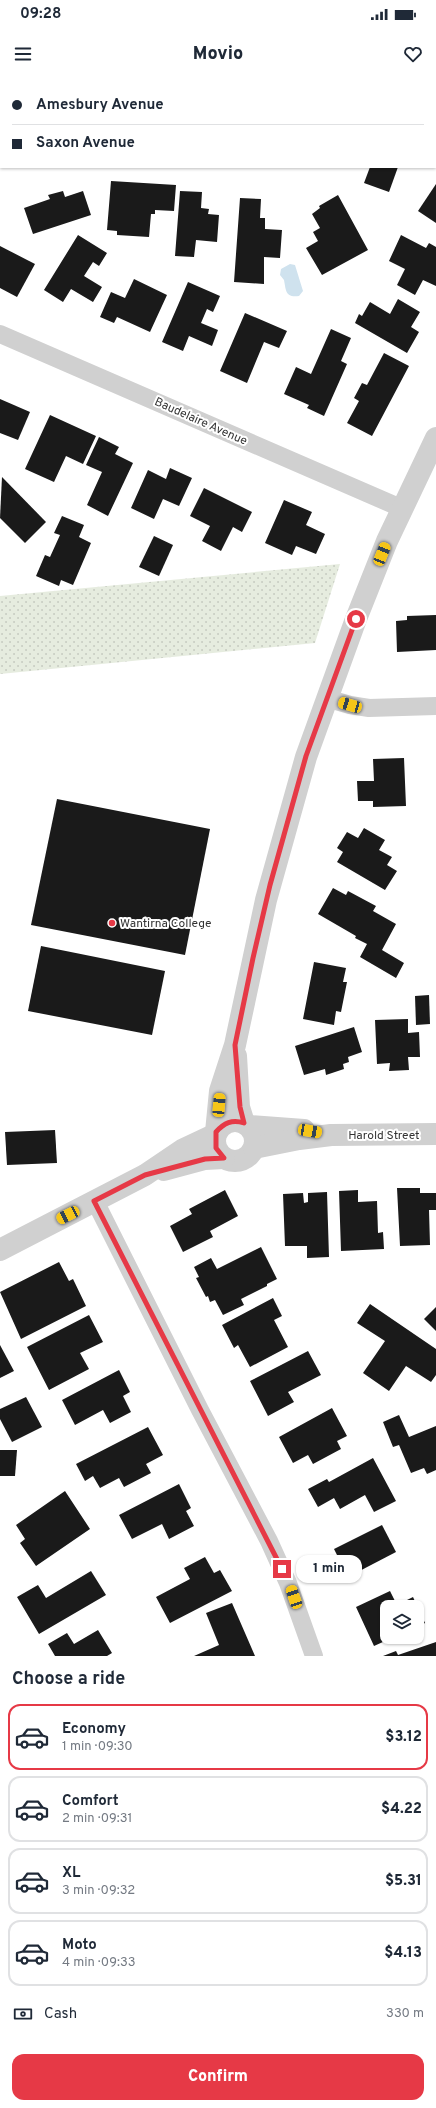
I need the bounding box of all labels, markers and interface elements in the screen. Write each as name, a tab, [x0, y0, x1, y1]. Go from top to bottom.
text: 09:28	[20, 5, 61, 24]
icon: menu	[12, 43, 34, 65]
text: Movio	[193, 43, 243, 66]
icon: heart	[402, 43, 424, 65]
text: Amesbury Avenue	[36, 96, 164, 115]
text: Saxon Avenue	[36, 134, 135, 153]
street label: Baudelaire Avenue	[152, 394, 250, 450]
car	[372, 541, 392, 567]
route start	[347, 610, 365, 628]
car	[337, 696, 363, 714]
place label: Wantirna College	[120, 916, 211, 932]
marker: Wantirna College	[107, 918, 117, 928]
car	[212, 1093, 226, 1117]
car	[297, 1123, 323, 1139]
street label: Harold Street	[348, 1128, 420, 1144]
car	[55, 1204, 81, 1226]
callout: 1 min	[296, 1555, 362, 1583]
route end	[273, 1560, 291, 1578]
text: 1 min	[313, 1561, 345, 1577]
car	[284, 1584, 304, 1610]
map controls	[380, 1600, 424, 1644]
button: layers	[380, 1600, 424, 1644]
text: Choose a ride	[12, 1668, 125, 1691]
icon: car	[14, 1719, 50, 1755]
text: Economy	[62, 1720, 126, 1739]
text: $3.12	[385, 1728, 422, 1747]
text: 1 min · 09:30	[62, 1739, 133, 1755]
icon: car	[14, 1791, 50, 1827]
text: Comfort	[62, 1792, 119, 1811]
text: $4.22	[381, 1800, 422, 1819]
text: 2 min · 09:31	[62, 1811, 132, 1827]
icon: car	[14, 1863, 50, 1899]
text: XL	[62, 1864, 80, 1883]
text: $5.31	[385, 1872, 422, 1891]
text: 3 min · 09:32	[62, 1883, 135, 1899]
icon: car	[14, 1935, 50, 1971]
text: Moto	[62, 1936, 97, 1955]
text: $4.13	[384, 1944, 422, 1963]
text: 4 min · 09:33	[62, 1955, 136, 1971]
icon: cash	[12, 2003, 34, 2025]
text: Cash	[44, 2005, 77, 2024]
text: 330 m	[386, 2006, 424, 2022]
button: Confirm	[12, 2054, 424, 2100]

